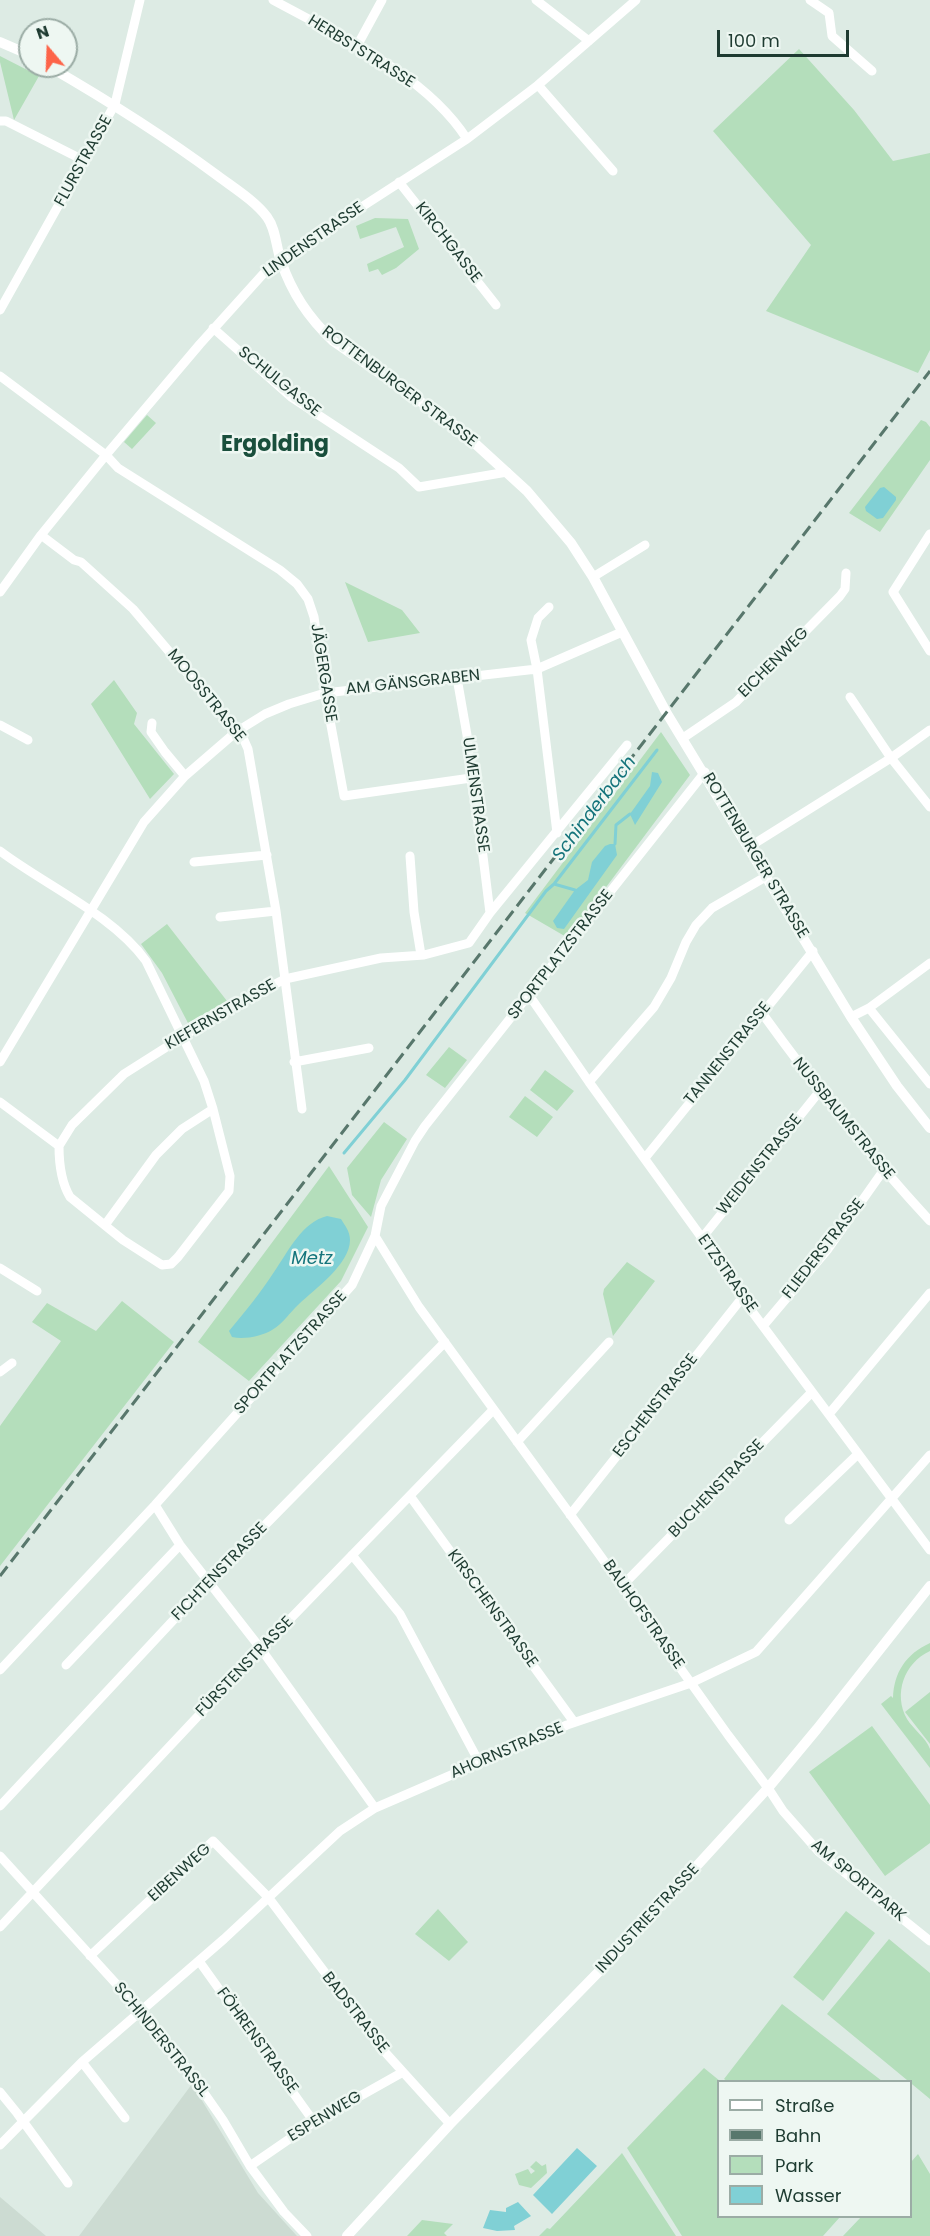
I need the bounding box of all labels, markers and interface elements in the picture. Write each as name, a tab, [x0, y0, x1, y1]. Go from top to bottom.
street label: HERBSTSTRASSE	[304, 11, 418, 93]
north arrow	[18, 18, 78, 78]
scale bar	[720, 18, 852, 56]
text: N	[33, 20, 52, 45]
text: 100 m	[728, 28, 780, 53]
street label: FLURSTRASSE	[51, 112, 117, 210]
street label: LINDENSTRASSE	[260, 198, 368, 282]
street label: KIRCHGASSE	[411, 199, 485, 287]
street label: ROTTENBURGER STRASSE	[318, 322, 480, 452]
street label: SCHULGASSE	[234, 343, 324, 421]
district label: Ergolding	[221, 432, 329, 458]
street label: JÄGERGASSE	[306, 622, 340, 724]
street label: EICHENWEG	[735, 624, 813, 702]
street label: MOOSSTRASSE	[163, 646, 249, 746]
street label: AM GÄNSGRABEN	[345, 666, 481, 700]
street label: ULMENSTRASSE	[457, 736, 493, 854]
water label: Schinderbach	[549, 752, 641, 866]
street label: ROTTENBURGER STRASSE	[698, 770, 812, 942]
street label: SPORTPLATZSTRASSE	[504, 886, 618, 1024]
street label: KIEFERNSTRASSE	[162, 976, 280, 1054]
street label: TANNENSTRASSE	[681, 999, 775, 1109]
street label: NUSSBAUMSTRASSE	[788, 1054, 898, 1184]
street label: WEIDENSTRASSE	[713, 1111, 807, 1219]
street label: FLIEDERSTRASSE	[779, 1195, 869, 1303]
street label: ETZSTRASSE	[693, 1231, 761, 1317]
water label: Metz	[291, 1248, 333, 1270]
street label: SPORTPLATZSTRASSE	[231, 1287, 351, 1419]
street label: ESCHENSTRASSE	[610, 1350, 702, 1462]
street label: BUCHENSTRASSE	[665, 1436, 769, 1542]
street label: FICHTENSTRASSE	[168, 1519, 272, 1625]
street label: KIRSCHENSTRASSE	[443, 1546, 541, 1672]
street label: BAUHOFSTRASSE	[598, 1557, 688, 1673]
street label: FÜRSTENSTRASSE	[192, 1613, 298, 1721]
street label: AHORNSTRASSE	[448, 1719, 566, 1783]
street label: AM SPORTPARK	[807, 1836, 909, 1926]
street label: EIBENWEG	[145, 1840, 215, 1906]
street label: INDUSTRIESTRASSE	[592, 1860, 704, 1978]
street label: BADSTRASSE	[317, 1969, 393, 2057]
street label: SCHINDERSTRASSL	[109, 1979, 213, 2101]
street label: FÖHRENSTRASSE	[212, 1984, 302, 2098]
legend	[717, 2080, 912, 2218]
street label: ESPENWEG	[285, 2088, 365, 2146]
text: Straße	[775, 2093, 834, 2118]
text: Bahn	[775, 2123, 821, 2148]
text: Park	[775, 2153, 814, 2178]
text: Wasser	[775, 2183, 841, 2208]

